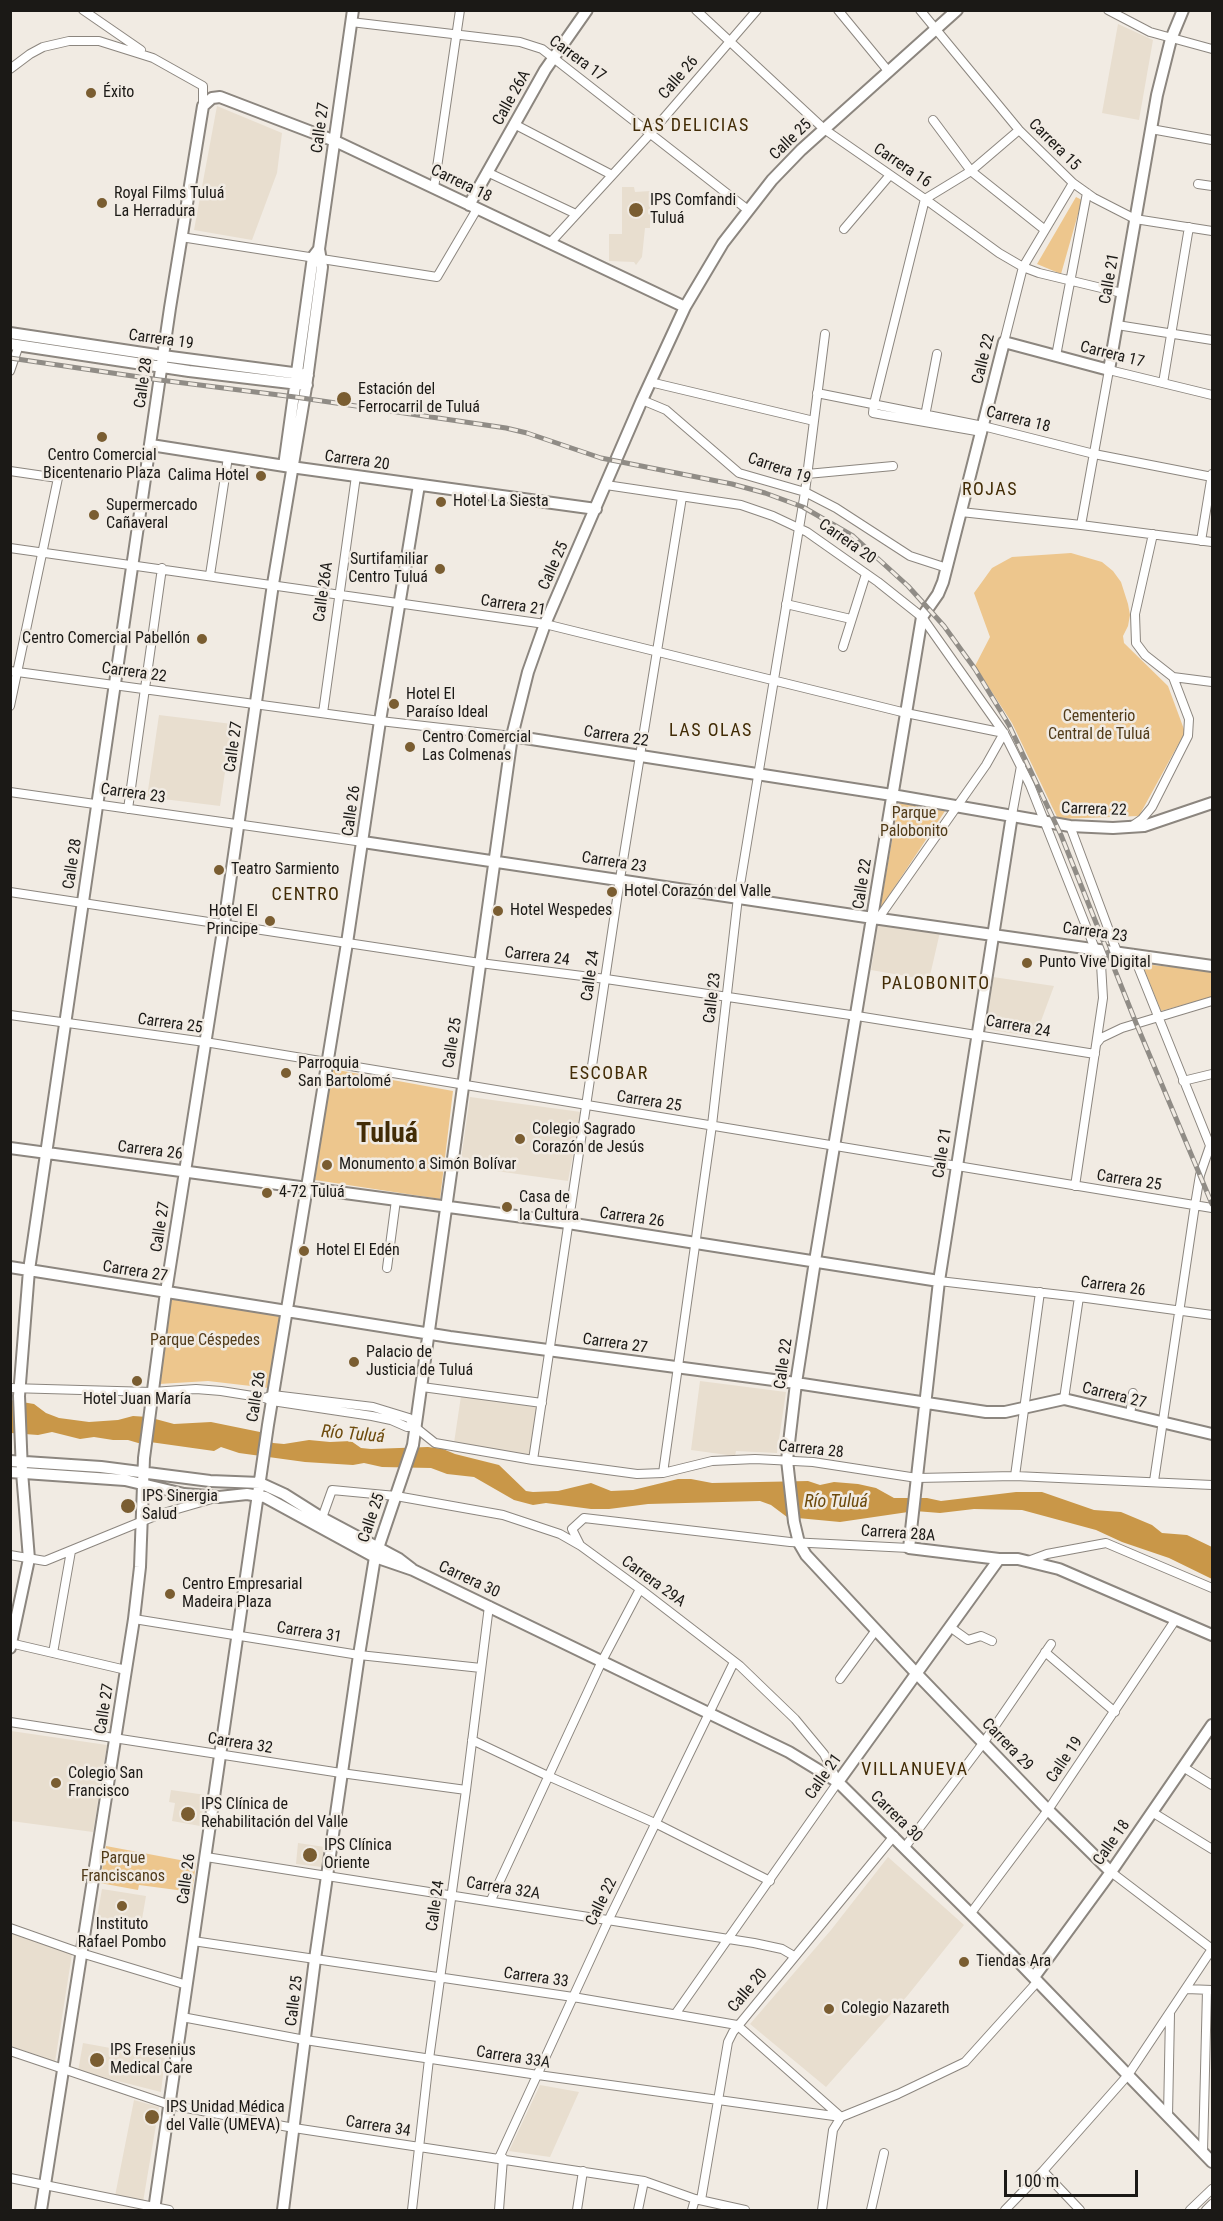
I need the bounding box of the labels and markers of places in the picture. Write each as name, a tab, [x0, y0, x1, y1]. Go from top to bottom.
place label: Éxito	[103, 83, 134, 103]
marker: Éxito	[84, 86, 98, 100]
place label: Royal Films Tuluá La Herradura	[114, 184, 224, 222]
place label: IPS Comfandi Tuluá	[650, 191, 736, 229]
marker: Royal Films Tuluá La Herradura	[95, 196, 109, 210]
marker: IPS Comfandi Tuluá	[627, 201, 645, 219]
place label: Estación del Ferrocarril de Tuluá	[358, 380, 480, 418]
marker: Estación del Ferrocarril de Tuluá	[335, 390, 353, 408]
marker: Centro Comercial Bicentenario Plaza	[95, 430, 109, 444]
place label: Centro Comercial Bicentenario Plaza	[43, 446, 161, 484]
place label: Calima Hotel	[168, 466, 249, 486]
marker: Calima Hotel	[254, 469, 268, 483]
place label: Hotel La Siesta	[453, 492, 549, 512]
marker: Hotel La Siesta	[434, 495, 448, 509]
place label: Supermercado Cañaveral	[106, 496, 198, 534]
marker: Supermercado Cañaveral	[87, 508, 101, 522]
place label: Surtifamiliar Centro Tuluá	[348, 550, 428, 588]
marker: Surtifamiliar Centro Tuluá	[433, 562, 447, 576]
place label: Centro Comercial Pabellón	[22, 629, 190, 649]
marker: Centro Comercial Pabellón	[195, 632, 209, 646]
place label: Hotel El Paraíso Ideal	[406, 685, 488, 723]
marker: Hotel El Paraíso Ideal	[387, 697, 401, 711]
place label: Centro Comercial Las Colmenas	[422, 728, 531, 766]
marker: Centro Comercial Las Colmenas	[403, 740, 417, 754]
place label: Teatro Sarmiento	[231, 860, 339, 880]
marker: Teatro Sarmiento	[212, 863, 226, 877]
place label: Hotel Corazón del Valle	[624, 882, 771, 902]
marker: Hotel Corazón del Valle	[605, 885, 619, 899]
place label: Hotel Wespedes	[510, 901, 612, 921]
place label: Hotel El Principe	[206, 902, 258, 940]
marker: Hotel Wespedes	[491, 904, 505, 918]
marker: Hotel El Principe	[263, 914, 277, 928]
place label: Punto Vive Digital	[1039, 953, 1151, 973]
marker: Punto Vive Digital	[1020, 956, 1034, 970]
place label: Parroquia San Bartolomé	[298, 1054, 391, 1092]
marker: Parroquia San Bartolomé	[279, 1066, 293, 1080]
place label: Colegio Sagrado Corazón de Jesús	[532, 1120, 644, 1158]
marker: Colegio Sagrado Corazón de Jesús	[513, 1132, 527, 1146]
place label: Monumento a Simón Bolívar	[339, 1155, 516, 1175]
marker: Monumento a Simón Bolívar	[320, 1158, 334, 1172]
place label: 4-72 Tuluá	[279, 1183, 345, 1203]
marker: 4-72 Tuluá	[260, 1186, 274, 1200]
place label: Casa de la Cultura	[519, 1188, 579, 1226]
marker: Casa de la Cultura	[500, 1200, 514, 1214]
place label: Hotel El Edén	[316, 1241, 400, 1261]
marker: Hotel El Edén	[297, 1244, 311, 1258]
place label: Palacio de Justicia de Tuluá	[366, 1343, 473, 1381]
marker: Palacio de Justicia de Tuluá	[347, 1355, 361, 1369]
marker: Hotel Juan María	[130, 1374, 144, 1388]
place label: Hotel Juan María	[83, 1390, 191, 1410]
place label: IPS Sinergia Salud	[142, 1487, 218, 1525]
marker: IPS Sinergia Salud	[119, 1497, 137, 1515]
place label: Centro Empresarial Madeira Plaza	[182, 1575, 302, 1613]
marker: Centro Empresarial Madeira Plaza	[163, 1587, 177, 1601]
place label: Colegio San Francisco	[68, 1764, 143, 1802]
marker: Colegio San Francisco	[49, 1776, 63, 1790]
place label: IPS Clínica de Rehabilitación del Valle	[201, 1795, 348, 1833]
marker: IPS Clínica de Rehabilitación del Valle	[179, 1805, 197, 1823]
place label: IPS Clínica Oriente	[324, 1836, 392, 1874]
marker: IPS Clínica Oriente	[301, 1846, 319, 1864]
marker: Instituto Rafael Pombo	[115, 1899, 129, 1913]
place label: Instituto Rafael Pombo	[78, 1915, 166, 1953]
place label: Tiendas Ara	[976, 1952, 1051, 1972]
marker: Tiendas Ara	[957, 1955, 971, 1969]
place label: Colegio Nazareth	[841, 1999, 949, 2019]
marker: Colegio Nazareth	[822, 2002, 836, 2016]
place label: IPS Fresenius Medical Care	[110, 2041, 196, 2079]
marker: IPS Fresenius Medical Care	[88, 2051, 106, 2069]
place label: IPS Unidad Médica del Valle (UMEVA)	[166, 2098, 285, 2136]
marker: IPS Unidad Médica del Valle (UMEVA)	[143, 2108, 161, 2126]

